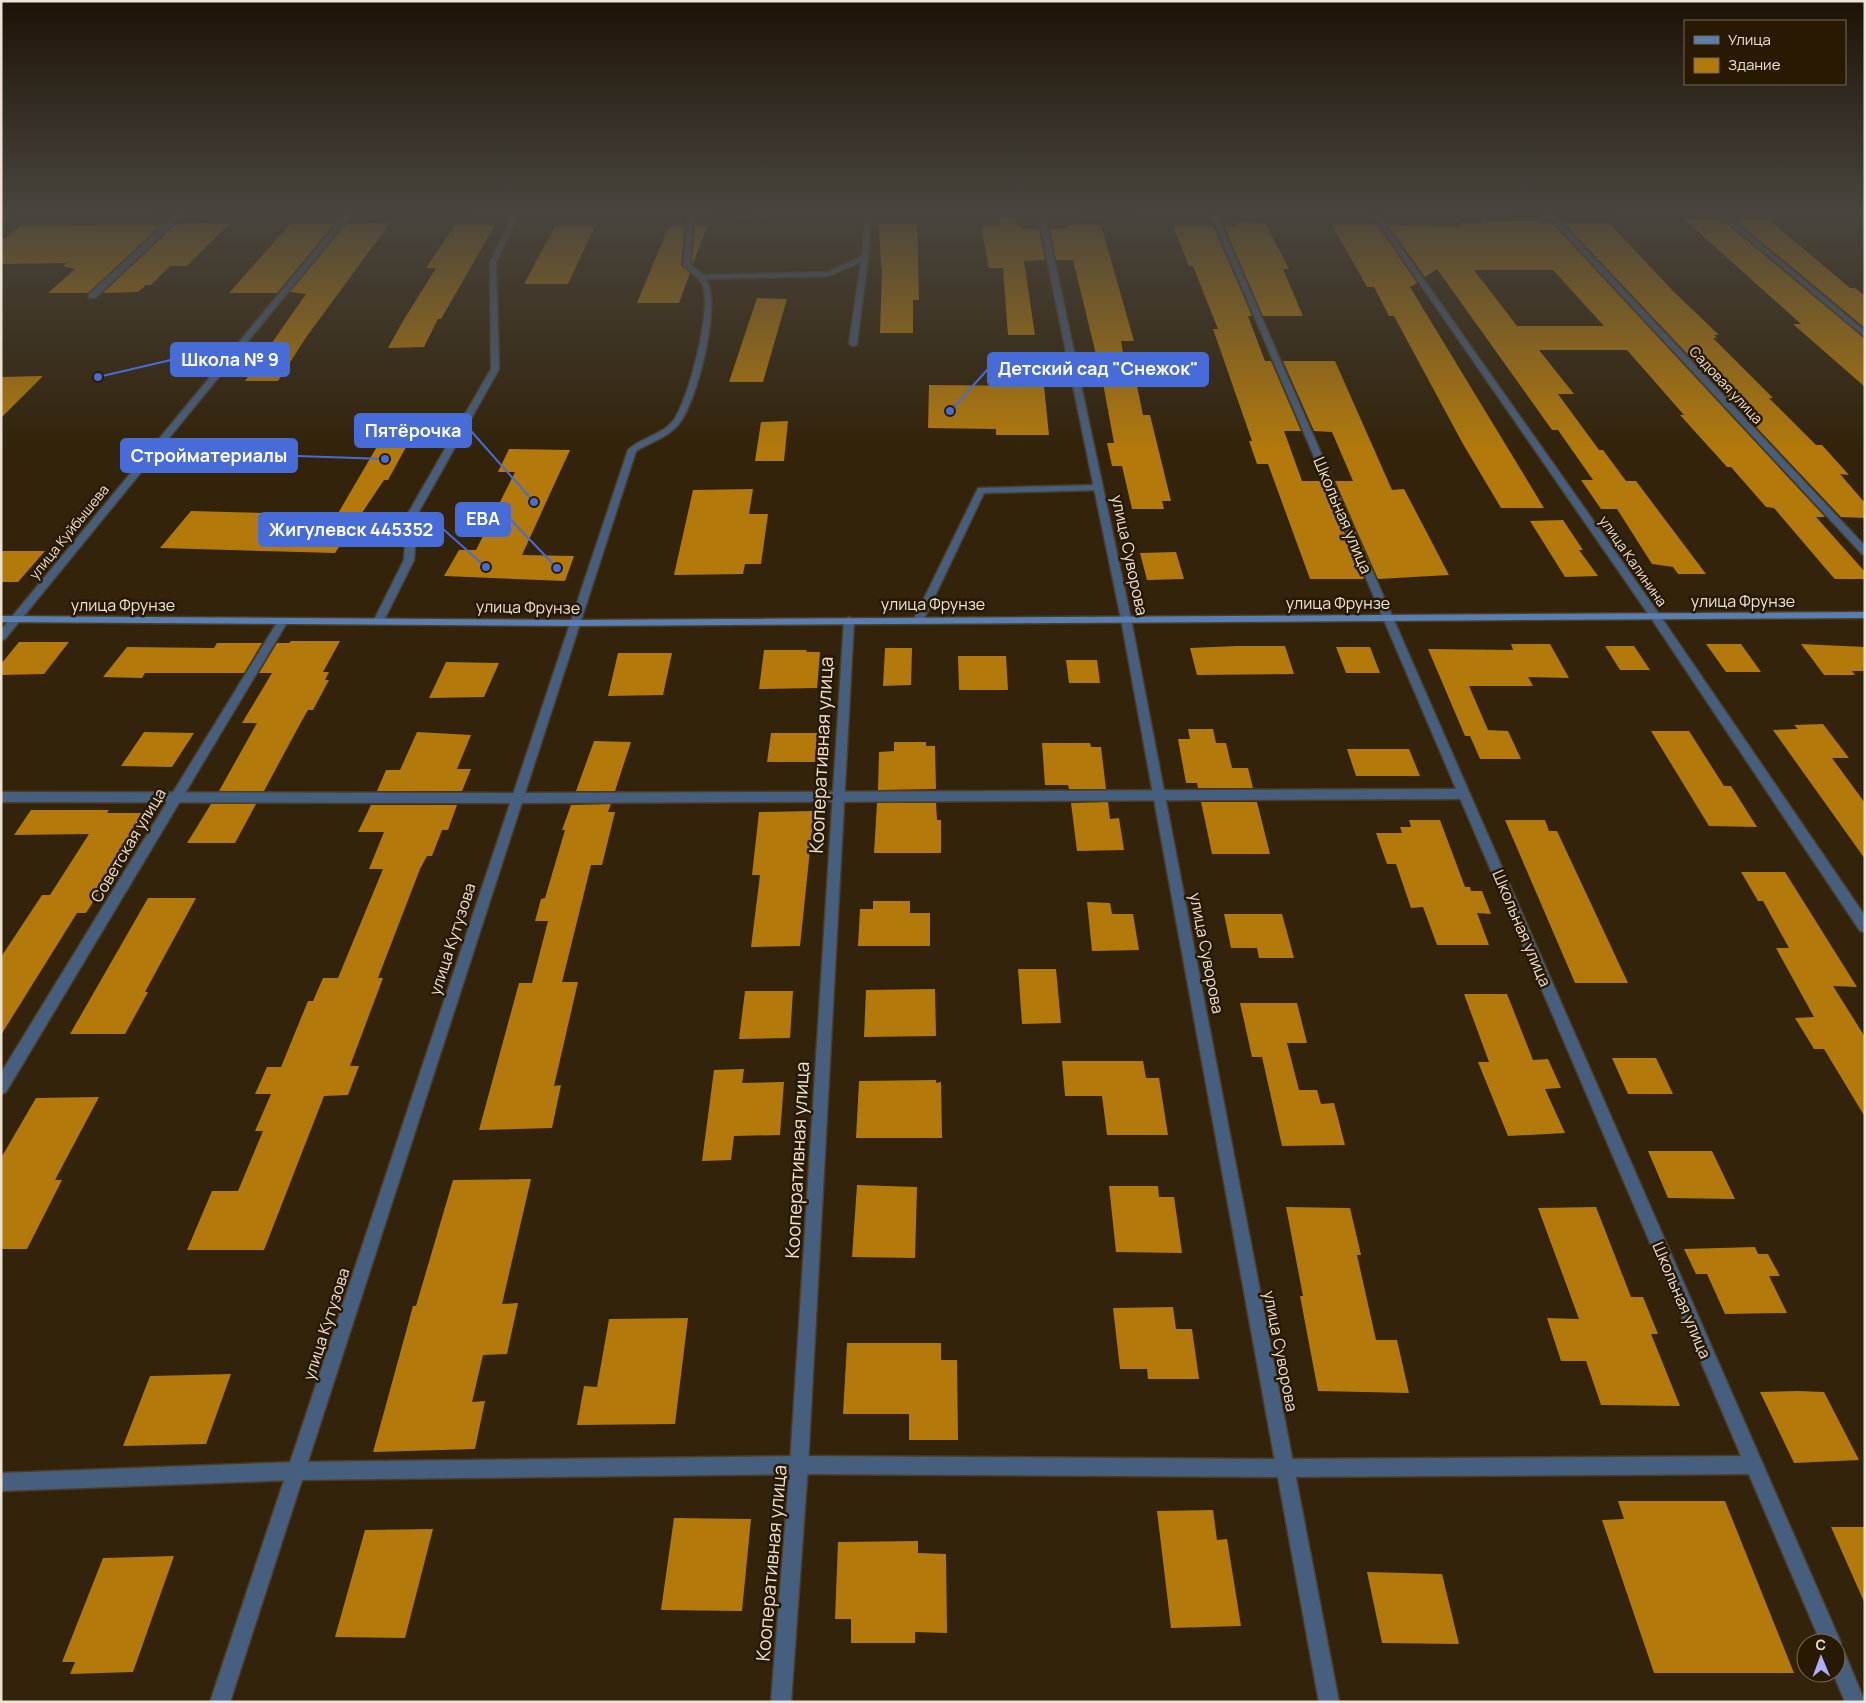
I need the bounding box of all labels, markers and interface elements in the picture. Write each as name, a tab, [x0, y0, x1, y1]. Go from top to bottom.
legend	[1684, 20, 1846, 85]
text: Улица	[1728, 29, 1771, 50]
text: Здание	[1728, 54, 1781, 75]
street label: Садовая улица	[1685, 342, 1767, 428]
callout: Школа № 9	[171, 343, 289, 376]
text: Школа № 9	[181, 347, 279, 371]
callout: Детский сад "Снежок"	[988, 353, 1208, 386]
text: Детский сад "Снежок"	[998, 356, 1198, 380]
callout: Пятёрочка	[355, 414, 471, 447]
text: Пятёрочка	[365, 418, 461, 442]
callout: Стройматериалы	[121, 439, 297, 472]
text: Стройматериалы	[131, 443, 287, 467]
street label: Школьная улица	[1308, 453, 1378, 577]
street label: улица Куйбышева	[24, 480, 113, 583]
street label: улица Суворова	[1106, 493, 1154, 617]
callout: ЕВА	[456, 503, 510, 536]
text: ЕВА	[466, 506, 500, 530]
street label: улица Калинина	[1595, 512, 1672, 610]
callout: Жигулевск 445352	[259, 513, 443, 546]
text: Жигулевск 445352	[269, 517, 433, 541]
street label: улица Фрунзе	[1691, 590, 1795, 612]
street label: улица Фрунзе	[1286, 592, 1390, 614]
street label: улица Фрунзе	[881, 593, 985, 615]
street label: улица Фрунзе	[71, 594, 175, 616]
street label: улица Фрунзе	[476, 595, 580, 619]
street label: Кооперативная улица	[803, 656, 839, 854]
street label: Советская улица	[85, 784, 171, 906]
street label: Школьная улица	[1487, 866, 1557, 990]
street label: улица Кутузова	[423, 880, 481, 998]
street label: улица Суворова	[1184, 891, 1230, 1015]
street label: Кооперативная улица	[779, 1061, 815, 1259]
street label: Школьная улица	[1647, 1238, 1717, 1362]
street label: улица Кутузова	[297, 1265, 355, 1383]
street label: улица Суворова	[1258, 1289, 1304, 1413]
street label: Кооперативная улица	[749, 1464, 793, 1662]
north arrow	[1796, 1633, 1846, 1683]
text: С	[1815, 1635, 1826, 1654]

